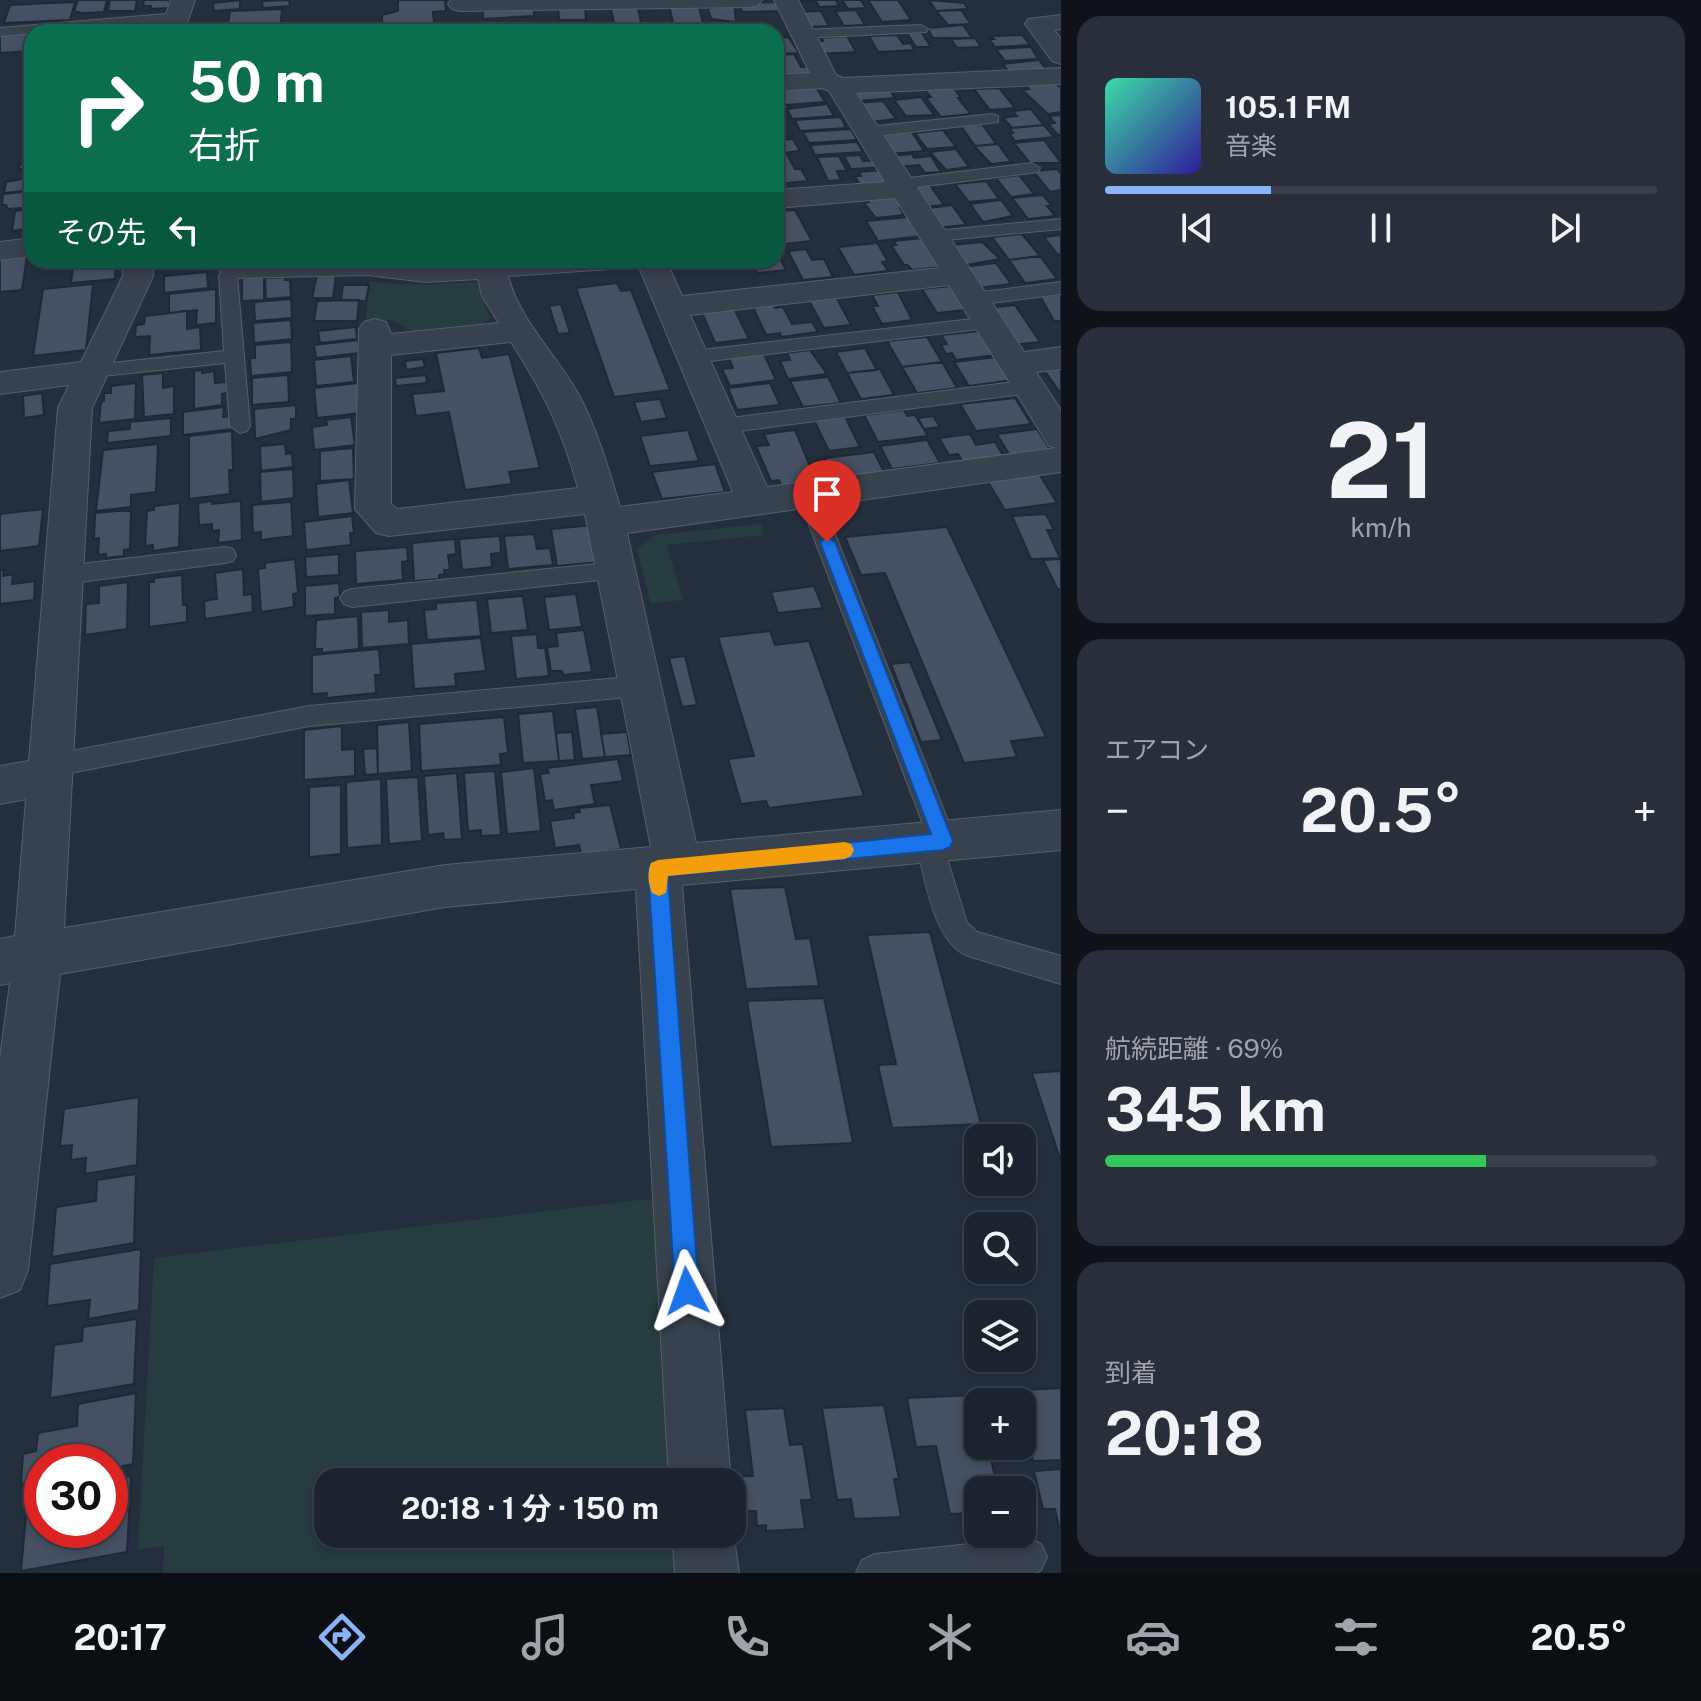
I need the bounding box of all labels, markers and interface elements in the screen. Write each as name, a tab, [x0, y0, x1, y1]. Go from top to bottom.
text: 50 m	[188, 49, 325, 115]
icon: right	[56, 56, 160, 160]
text: 105.1 FM	[1225, 89, 1351, 125]
text: 右折	[188, 124, 260, 166]
text: 音楽	[1225, 130, 1277, 161]
icon: previous	[1175, 206, 1219, 250]
icon: pause	[1359, 206, 1403, 250]
icon: next	[1543, 206, 1587, 250]
icon: left	[162, 208, 206, 252]
text: その先	[56, 214, 146, 250]
text: 21	[1326, 399, 1436, 521]
pin	[793, 460, 861, 542]
icon: arrive	[805, 472, 849, 516]
text: km/h	[1350, 512, 1412, 543]
text: エアコン	[1105, 734, 1209, 765]
text: 20.5°	[1300, 775, 1462, 846]
text: −	[1105, 785, 1129, 837]
text: +	[1633, 785, 1657, 837]
text: 航続距離 · 69%	[1105, 1033, 1283, 1064]
text: 345 km	[1105, 1074, 1326, 1145]
map controls	[964, 1124, 1036, 1548]
button: sound	[964, 1124, 1036, 1196]
button: search	[964, 1212, 1036, 1284]
position arrow	[645, 1249, 729, 1333]
button: layers	[964, 1300, 1036, 1372]
text: 到着	[1105, 1357, 1157, 1388]
button: +	[964, 1388, 1036, 1460]
text: 20:18	[1105, 1398, 1264, 1469]
speed limit sign: 30	[24, 1444, 128, 1548]
button: −	[964, 1476, 1036, 1548]
text: 20:18 · 1 分 · 150 m	[401, 1490, 659, 1526]
icon: directions	[314, 1609, 370, 1665]
icon: music	[517, 1609, 573, 1665]
icon: phone	[719, 1609, 775, 1665]
icon: climate	[922, 1609, 978, 1665]
icon: car	[1125, 1609, 1181, 1665]
icon: filters	[1328, 1609, 1384, 1665]
text: 20:17	[73, 1616, 167, 1658]
text: 20.5°	[1530, 1616, 1628, 1658]

